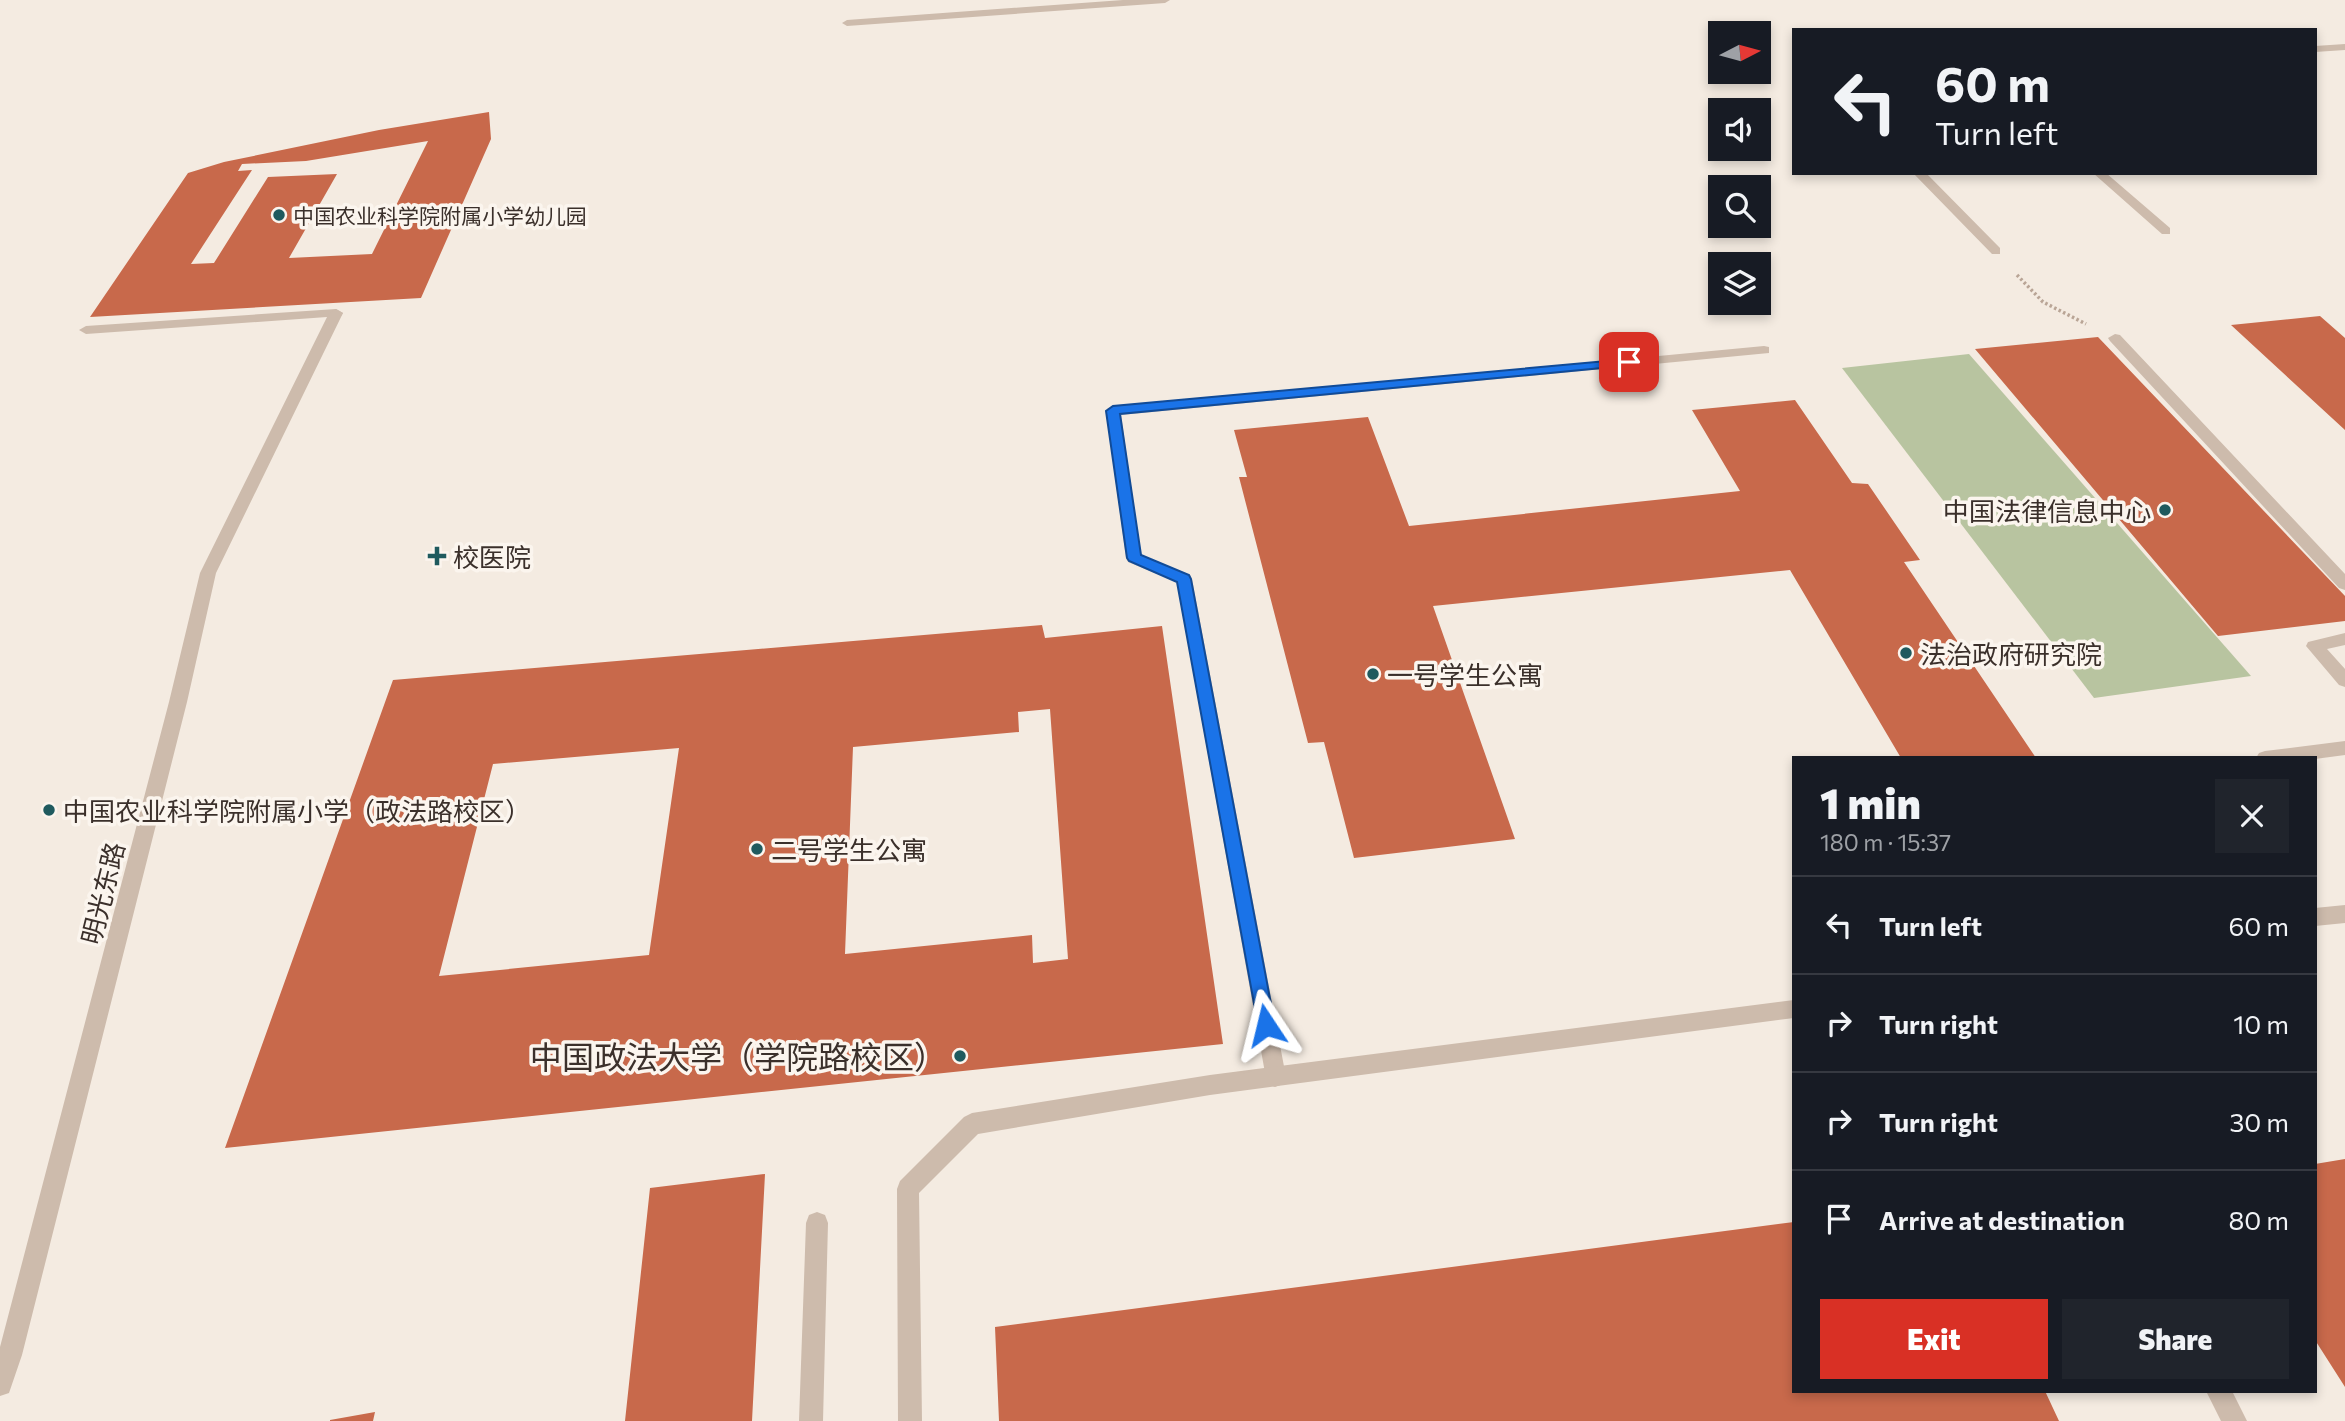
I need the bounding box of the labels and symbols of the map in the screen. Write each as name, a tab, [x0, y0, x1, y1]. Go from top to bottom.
north arrow	[1708, 21, 1771, 84]
place label: 中国农业科学院附属小学幼儿园	[293, 203, 587, 228]
marker: 中国农业科学院附属小学幼儿园	[271, 207, 287, 223]
pin	[1599, 332, 1659, 392]
place label: 中国法律信息中心	[1943, 495, 2151, 526]
marker: 中国法律信息中心	[2157, 502, 2173, 518]
place label: 校医院	[453, 541, 531, 572]
marker: 校医院	[427, 546, 447, 566]
place label: 法治政府研究院	[1920, 638, 2102, 669]
marker: 法治政府研究院	[1898, 645, 1914, 661]
place label: 一号学生公寓	[1387, 659, 1543, 690]
marker: 一号学生公寓	[1365, 666, 1381, 682]
place label: 中国农业科学院附属小学（政法路校区）	[63, 795, 531, 826]
marker: 中国农业科学院附属小学（政法路校区）	[41, 802, 57, 818]
place label: 二号学生公寓	[771, 834, 927, 865]
street label: 明光东路	[74, 839, 130, 947]
marker: 二号学生公寓	[749, 841, 765, 857]
position arrow	[1229, 988, 1303, 1062]
place label: 中国政法大学（学院路校区）	[530, 1036, 946, 1076]
marker: 中国政法大学（学院路校区）	[952, 1048, 968, 1064]

